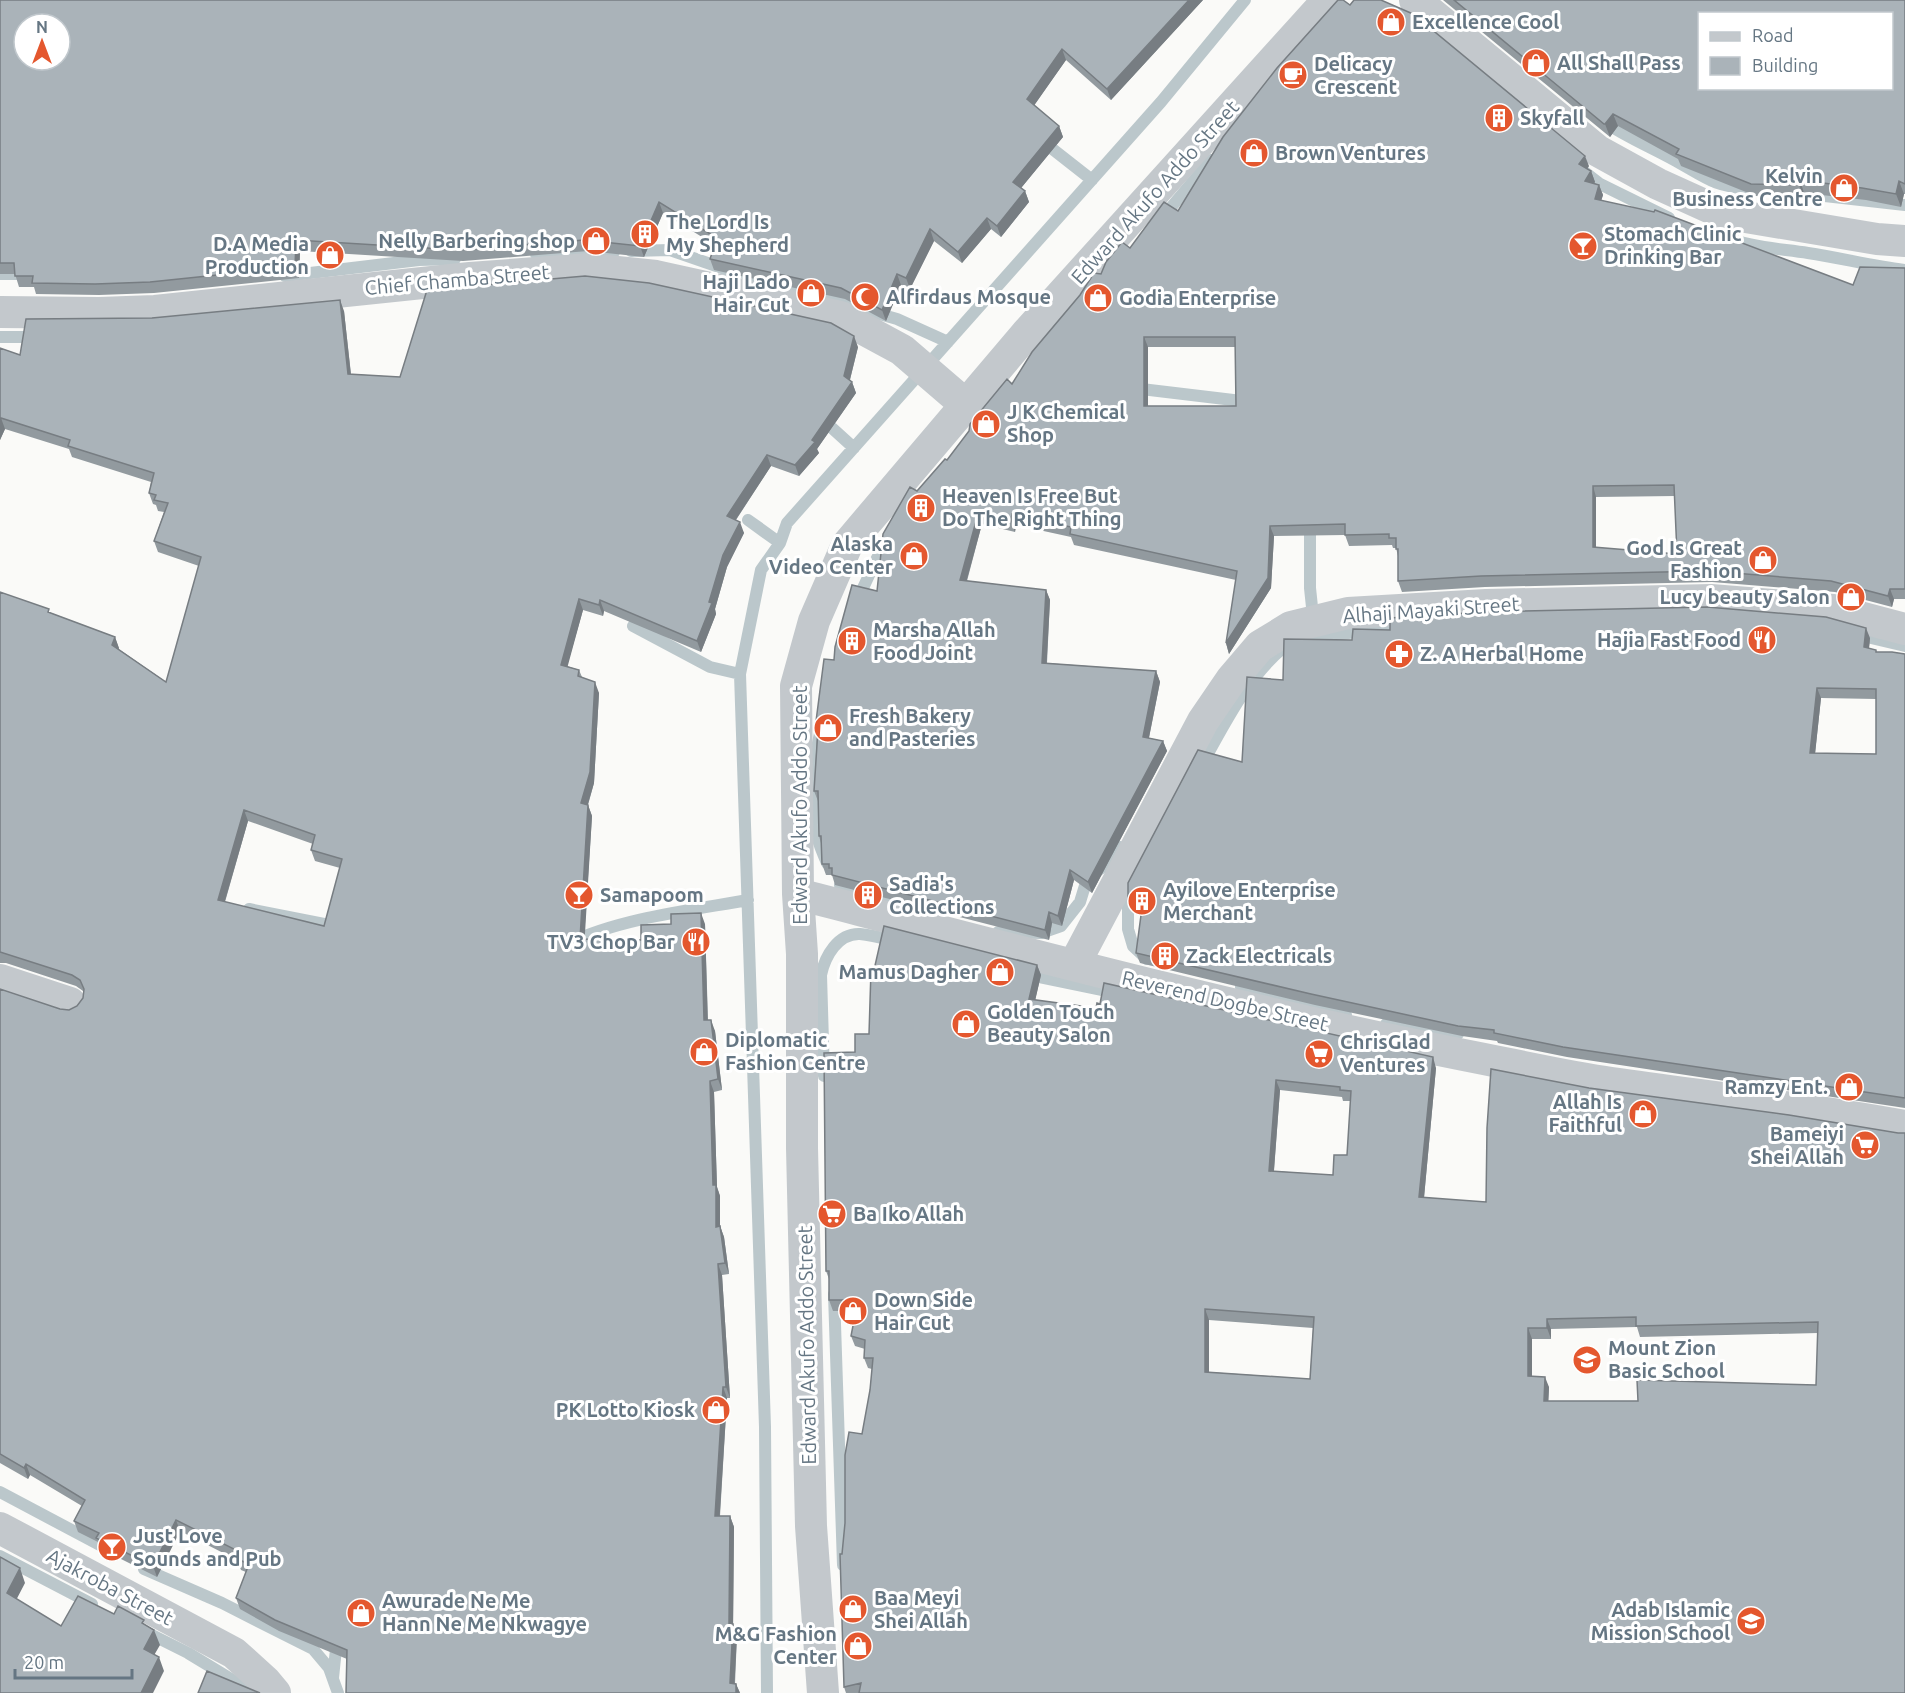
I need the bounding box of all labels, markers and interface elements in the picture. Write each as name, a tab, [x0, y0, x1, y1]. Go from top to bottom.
shop icon: Excellence Cool	[1375, 6, 1407, 38]
place label: Excellence Cool	[1412, 10, 1559, 33]
north arrow	[12, 12, 72, 72]
legend	[1698, 12, 1893, 90]
text: N	[36, 18, 48, 36]
text: Road	[1752, 25, 1794, 45]
shop icon: All Shall Pass	[1520, 47, 1552, 79]
place label: All Shall Pass	[1557, 51, 1681, 74]
place label: Delicacy Crescent	[1314, 52, 1397, 98]
text: Building	[1752, 55, 1818, 75]
cafe icon: Delicacy Crescent	[1277, 59, 1309, 91]
street label: Edward Akufo Addo Street	[1066, 95, 1243, 288]
building icon: Skyfall	[1483, 102, 1515, 134]
place label: Skyfall	[1520, 106, 1585, 129]
shop icon: Brown Ventures	[1238, 137, 1270, 169]
place label: Brown Ventures	[1275, 141, 1426, 164]
place label: Kelvin Business Centre	[1672, 164, 1823, 210]
shop icon: Kelvin Business Centre	[1828, 172, 1860, 204]
place label: The Lord Is My Shepherd	[666, 210, 789, 256]
building icon: The Lord Is My Shepherd	[629, 218, 661, 250]
place label: Stomach Clinic Drinking Bar	[1604, 222, 1742, 268]
shop icon: Nelly Barbering shop	[580, 225, 612, 257]
place label: Nelly Barbering shop	[378, 229, 575, 252]
bar icon: Stomach Clinic Drinking Bar	[1567, 230, 1599, 262]
place label: D.A Media Production	[205, 232, 309, 278]
shop icon: D.A Media Production	[314, 239, 346, 271]
street label: Chief Chamba Street	[364, 260, 550, 299]
place label: Haji Lado Hair Cut	[702, 270, 790, 316]
shop icon: Haji Lado Hair Cut	[795, 277, 827, 309]
mosque icon: Alfirdaus Mosque	[849, 281, 881, 313]
shop icon: Godia Enterprise	[1082, 282, 1114, 314]
place label: Alfirdaus Mosque	[886, 285, 1051, 308]
place label: Godia Enterprise	[1119, 286, 1276, 309]
place label: J K Chemical Shop	[1007, 400, 1125, 446]
shop icon: J K Chemical Shop	[970, 408, 1002, 440]
place label: Heaven Is Free But Do The Right Thing	[942, 484, 1122, 530]
building icon: Heaven Is Free But Do The Right Thing	[905, 492, 937, 524]
place label: Alaska Video Center	[769, 532, 894, 578]
place label: God Is Great Fashion	[1626, 536, 1742, 582]
shop icon: Alaska Video Center	[898, 540, 930, 572]
shop icon: God Is Great Fashion	[1747, 544, 1779, 576]
shop icon: Lucy beauty Salon	[1835, 581, 1867, 613]
place label: Lucy beauty Salon	[1660, 585, 1830, 608]
street label: Alhaji Mayaki Street	[1342, 592, 1520, 627]
place label: Marsha Allah Food Joint	[873, 618, 996, 664]
restaurant icon: Hajia Fast Food	[1746, 624, 1778, 656]
building icon: Marsha Allah Food Joint	[836, 625, 868, 657]
place label: Hajia Fast Food	[1597, 628, 1741, 651]
pharmacy icon: Z. A Herbal Home	[1383, 638, 1415, 670]
place label: Z. A Herbal Home	[1420, 642, 1584, 665]
street label: Edward Akufo Addo Street	[788, 685, 811, 925]
place label: Fresh Bakery and Pasteries	[849, 704, 975, 750]
shop icon: Fresh Bakery and Pasteries	[812, 712, 844, 744]
place label: Sadia's Collections	[889, 872, 994, 918]
place label: Ayilove Enterprise Merchant	[1163, 878, 1336, 924]
bar icon: Samapoom	[563, 879, 595, 911]
building icon: Sadia's Collections	[852, 879, 884, 911]
place label: Samapoom	[600, 883, 704, 906]
building icon: Ayilove Enterprise Merchant	[1126, 885, 1158, 917]
restaurant icon: TV3 Chop Bar	[680, 926, 712, 958]
place label: TV3 Chop Bar	[547, 930, 676, 953]
building icon: Zack Electricals	[1149, 940, 1181, 972]
place label: Zack Electricals	[1186, 944, 1332, 967]
shop icon: Mamus Dagher	[984, 956, 1016, 988]
place label: Mamus Dagher	[839, 960, 980, 983]
street label: Reverend Dogbe Street	[1120, 966, 1331, 1035]
place label: Golden Touch Beauty Salon	[987, 1000, 1115, 1046]
shop icon: Golden Touch Beauty Salon	[950, 1008, 982, 1040]
place label: Diplomatic Fashion Centre	[725, 1028, 866, 1074]
place label: ChrisGlad Ventures	[1340, 1030, 1431, 1076]
shop icon: Diplomatic Fashion Centre	[688, 1036, 720, 1068]
supermarket icon: ChrisGlad Ventures	[1303, 1038, 1335, 1070]
shop icon: Ramzy Ent.	[1833, 1071, 1865, 1103]
place label: Ramzy Ent.	[1724, 1075, 1828, 1098]
place label: Allah Is Faithful	[1549, 1090, 1622, 1136]
shop icon: Allah Is Faithful	[1627, 1098, 1659, 1130]
place label: Bameiyi Shei Allah	[1750, 1122, 1844, 1168]
supermarket icon: Bameiyi Shei Allah	[1849, 1129, 1881, 1161]
supermarket icon: Ba Iko Allah	[816, 1198, 848, 1230]
place label: Ba Iko Allah	[853, 1202, 964, 1225]
street label: Edward Akufo Addo Street	[793, 1225, 820, 1465]
place label: Down Side Hair Cut	[874, 1288, 973, 1334]
shop icon: Down Side Hair Cut	[837, 1295, 869, 1327]
place label: Mount Zion Basic School	[1608, 1336, 1725, 1382]
school or university icon: Mount Zion Basic School	[1571, 1344, 1603, 1376]
shop icon: PK Lotto Kiosk	[700, 1394, 732, 1426]
place label: PK Lotto Kiosk	[556, 1398, 695, 1421]
place label: Just Love Sounds and Pub	[133, 1524, 282, 1570]
bar icon: Just Love Sounds and Pub	[96, 1531, 128, 1563]
street label: Ajakroba Street	[43, 1544, 178, 1630]
place label: Baa Meyi Shei Allah	[874, 1586, 968, 1632]
place label: Awurade Ne Me Hann Ne Me Nkwagye	[382, 1589, 587, 1635]
shop icon: Baa Meyi Shei Allah	[837, 1593, 869, 1625]
shop icon: Awurade Ne Me Hann Ne Me Nkwagye	[345, 1597, 377, 1629]
place label: Adab Islamic Mission School	[1591, 1598, 1730, 1644]
school or university icon: Adab Islamic Mission School	[1735, 1605, 1767, 1637]
place label: M&G Fashion Center	[715, 1622, 838, 1668]
shop icon: M&G Fashion Center	[842, 1630, 874, 1662]
scale bar	[15, 1642, 132, 1680]
text: 20 m	[24, 1652, 64, 1672]

